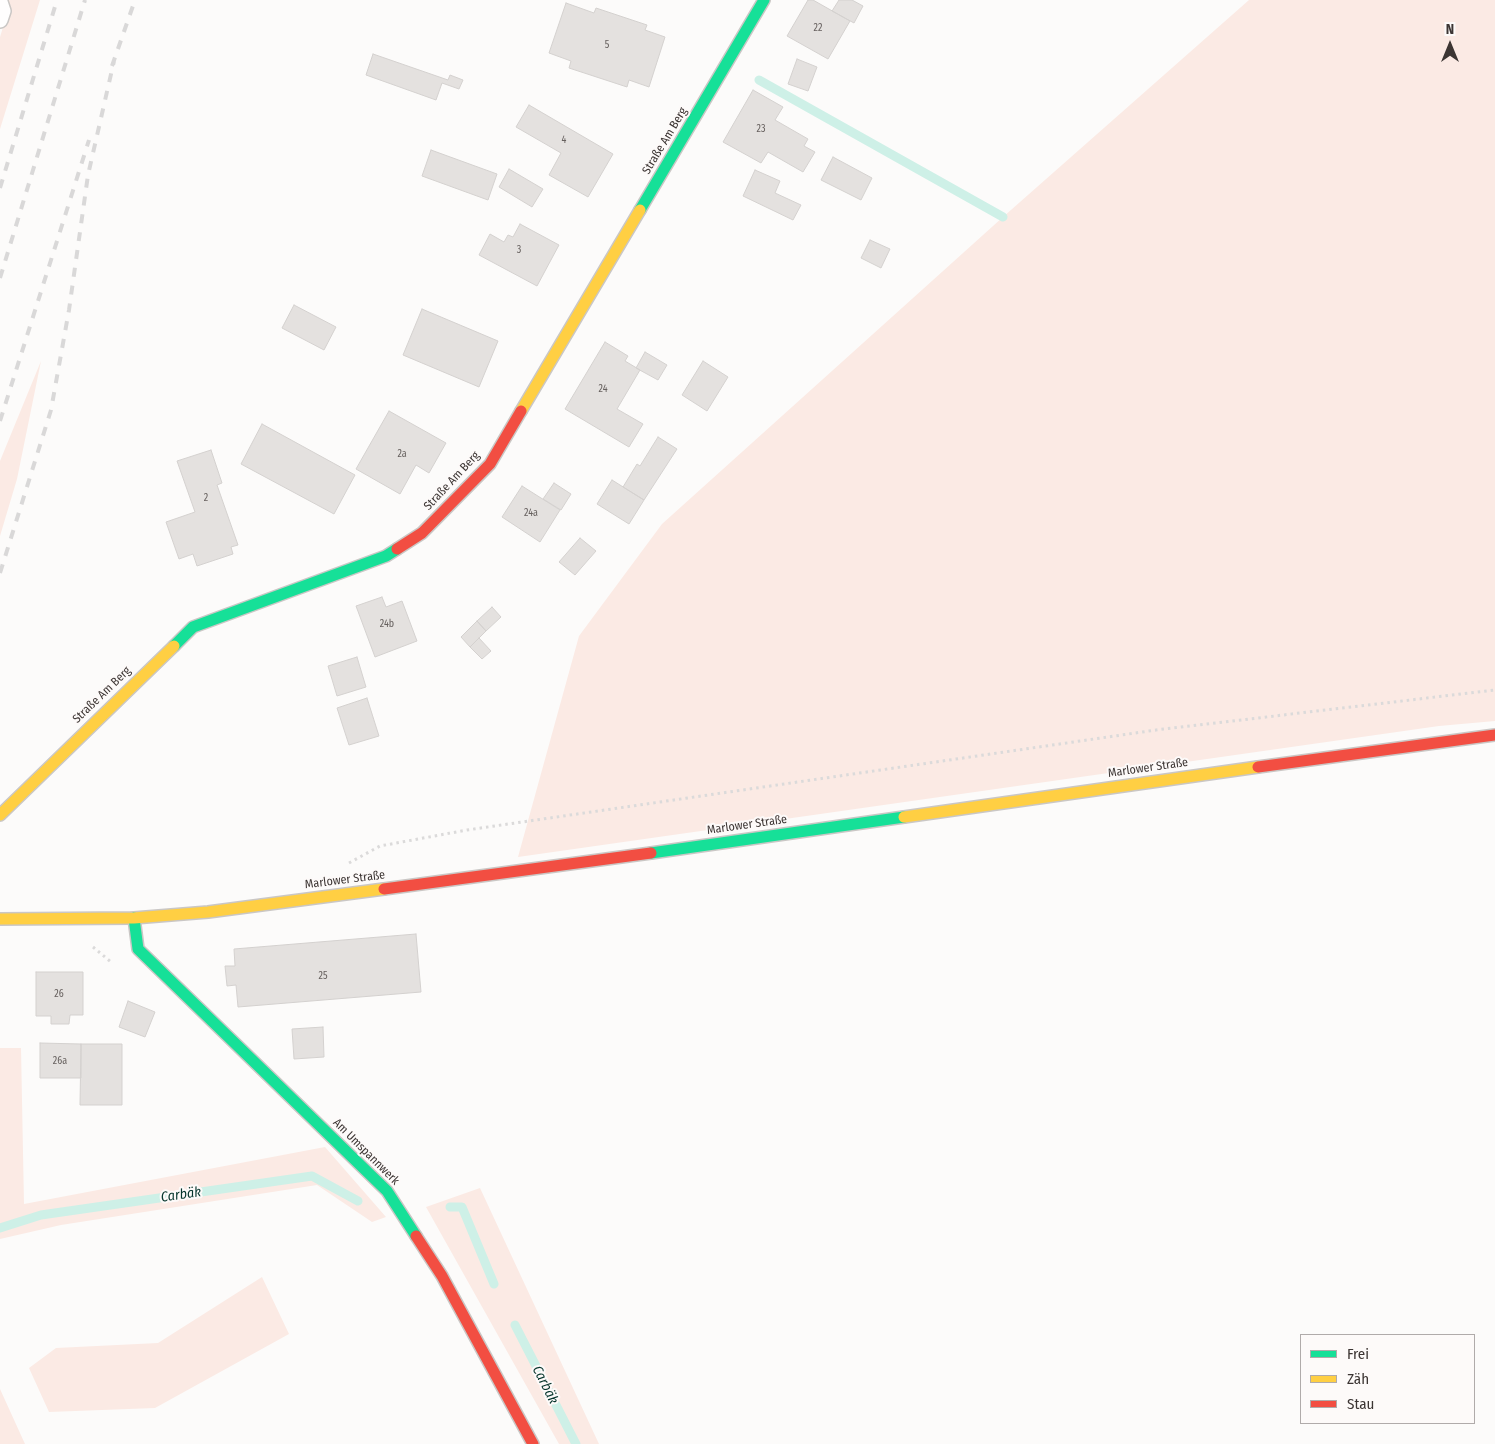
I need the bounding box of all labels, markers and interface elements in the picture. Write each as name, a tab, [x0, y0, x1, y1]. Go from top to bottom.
north arrow	[1425, 20, 1475, 70]
text: N	[1446, 21, 1454, 38]
house number: 22	[814, 22, 822, 34]
house number: 5	[605, 39, 609, 51]
street label: Straße Am Berg	[639, 105, 691, 177]
house number: 23	[757, 123, 765, 135]
house number: 4	[562, 134, 566, 146]
house number: 3	[517, 244, 521, 256]
house number: 24	[598, 383, 608, 395]
house number: 2a	[397, 448, 407, 460]
street label: Straße Am Berg	[421, 449, 483, 513]
house number: 2	[204, 492, 208, 504]
house number: 24a	[524, 507, 538, 519]
house number: 24b	[380, 618, 394, 630]
street label: Straße Am Berg	[70, 664, 134, 726]
street label: Marlower Straße	[1107, 755, 1189, 781]
street label: Marlower Straße	[706, 812, 788, 838]
street label: Marlower Straße	[304, 868, 386, 892]
house number: 25	[319, 970, 327, 982]
house number: 26	[54, 988, 64, 1000]
house number: 26a	[53, 1055, 67, 1067]
street label: Am Umspannwerk	[330, 1116, 402, 1188]
water label: Carbäk	[160, 1184, 202, 1206]
legend	[1300, 1334, 1475, 1424]
text: Frei	[1347, 1345, 1369, 1363]
water label: Carbäk	[528, 1363, 562, 1407]
text: Zäh	[1347, 1370, 1369, 1388]
text: Stau	[1347, 1395, 1374, 1413]

